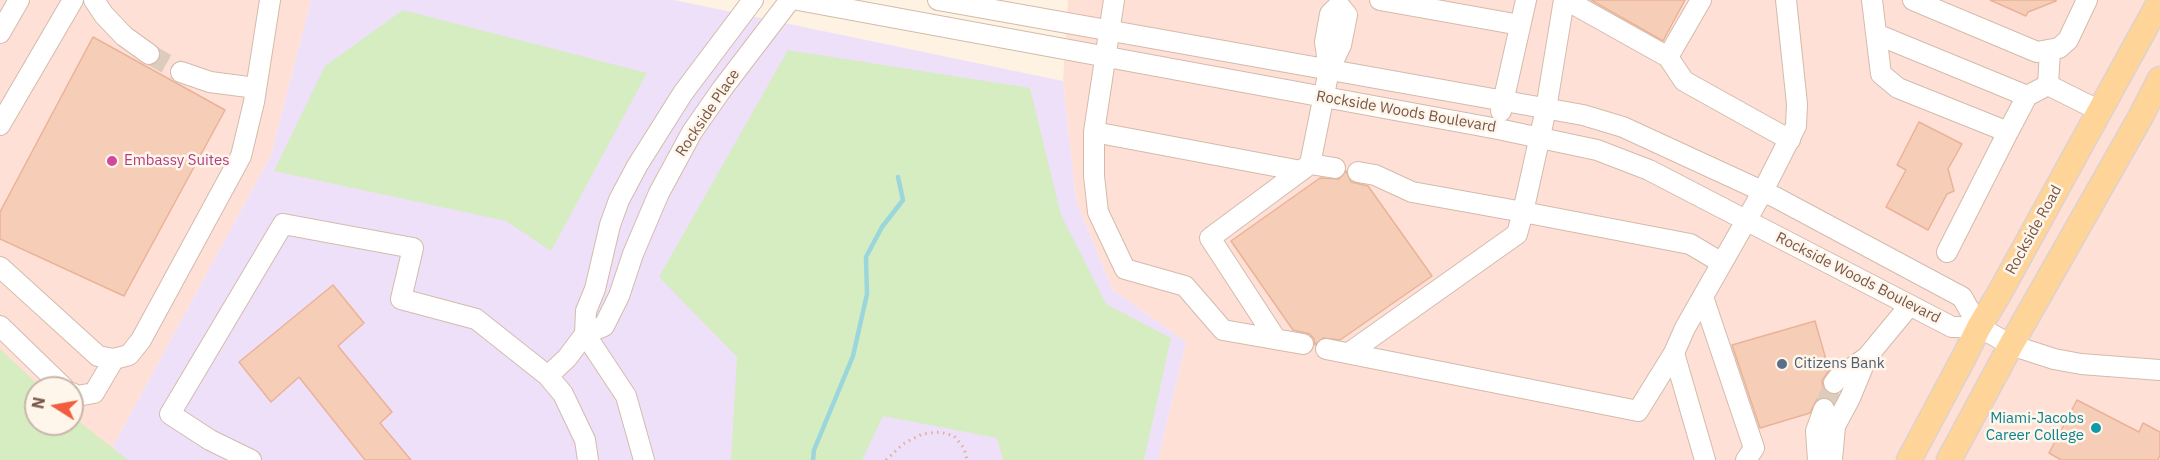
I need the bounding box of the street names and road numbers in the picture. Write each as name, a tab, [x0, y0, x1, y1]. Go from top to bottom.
street label: Rockside Place	[672, 66, 744, 160]
street label: Rockside Woods Boulevard	[1315, 87, 1497, 137]
street label: Rockside Road	[2002, 182, 2066, 278]
street label: Rockside Woods Boulevard	[1773, 229, 1943, 327]

